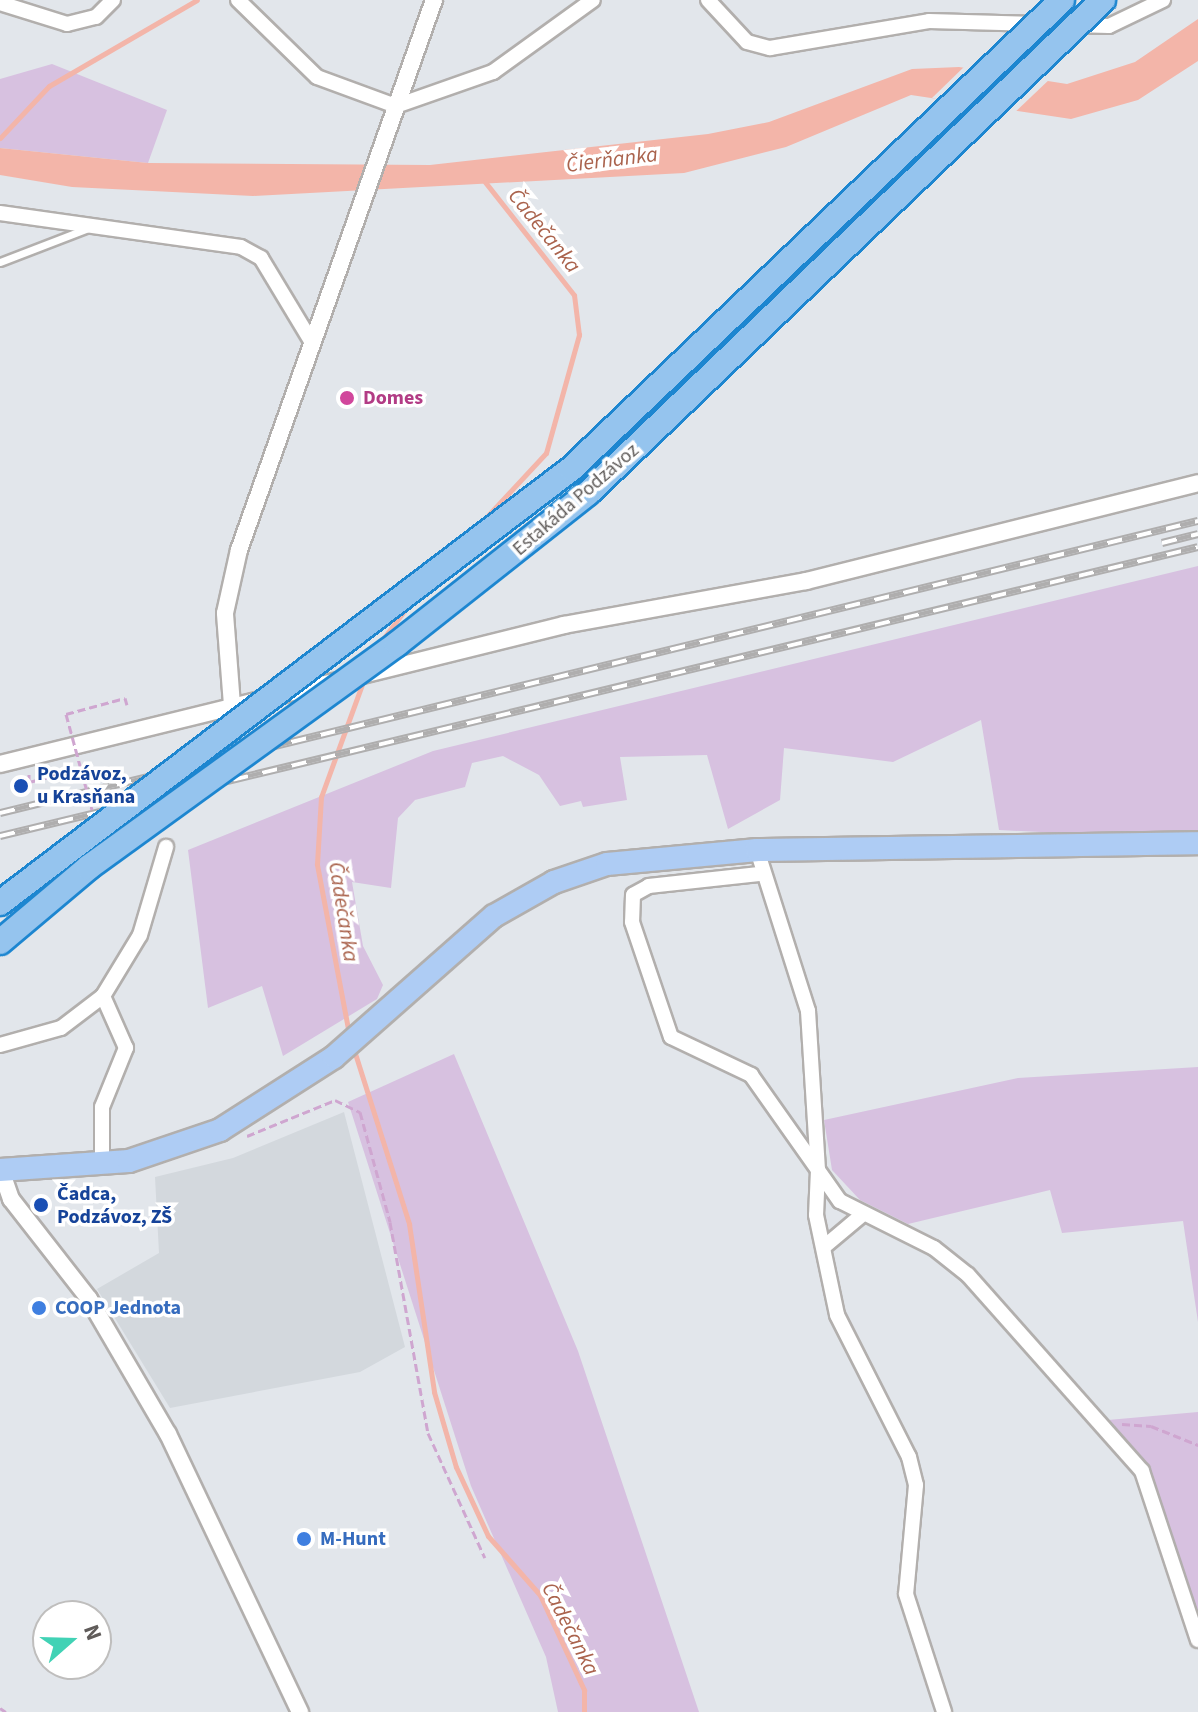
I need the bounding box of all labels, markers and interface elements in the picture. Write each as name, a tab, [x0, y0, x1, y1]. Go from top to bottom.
water label: Čierňanka	[565, 141, 659, 179]
water label: Čadečanka	[502, 184, 586, 278]
place label: Domes	[363, 386, 423, 410]
marker: Domes	[338, 389, 356, 407]
street label: Estakáda Podzávoz	[508, 439, 644, 561]
place label: Podzávoz, u Krasňana	[37, 762, 135, 809]
marker: Podzávoz, u Krasňana	[12, 777, 30, 795]
water label: Čadečanka	[322, 860, 364, 964]
place label: Čadca, Podzávoz, ZŠ	[57, 1182, 172, 1229]
marker: Čadca, Podzávoz, ZŠ	[32, 1196, 50, 1214]
place label: COOP Jednota	[55, 1296, 181, 1320]
marker: COOP Jednota	[30, 1299, 48, 1317]
place label: M-Hunt	[320, 1527, 386, 1551]
marker: M-Hunt	[295, 1530, 313, 1548]
water label: Čadečanka	[535, 1578, 605, 1680]
north arrow	[32, 1600, 112, 1680]
text: N	[75, 1620, 110, 1645]

